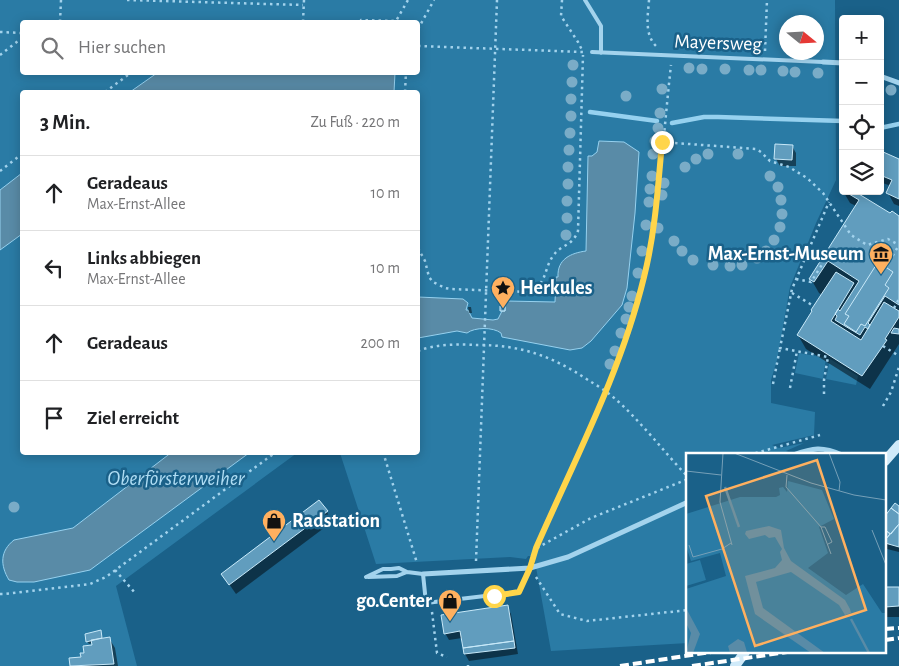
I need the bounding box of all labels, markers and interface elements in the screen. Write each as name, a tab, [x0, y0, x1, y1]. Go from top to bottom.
north arrow	[779, 15, 824, 60]
map controls	[839, 15, 884, 195]
button: +	[839, 15, 884, 60]
search box	[20, 20, 420, 75]
street label: Mayersweg	[674, 31, 763, 55]
icon: search	[38, 34, 66, 62]
text: Hier suchen	[78, 38, 166, 57]
button: −	[839, 60, 884, 105]
button: locate	[839, 105, 884, 150]
text: 3 Min.	[40, 112, 90, 133]
text: Zu Fuß · 220 m	[310, 114, 400, 130]
route end	[651, 131, 674, 154]
button: layers	[839, 150, 884, 195]
text: Geradeaus	[87, 174, 168, 193]
icon: ahead	[40, 179, 68, 207]
text: 10 m	[371, 185, 400, 201]
text: Max-Ernst-Allee	[87, 196, 186, 212]
museum icon: Max-Ernst-Museum	[868, 241, 894, 275]
place label: Max-Ernst-Museum	[708, 244, 864, 264]
text: Links abbiegen	[87, 249, 201, 268]
icon: left	[40, 254, 68, 282]
text: 10 m	[371, 260, 400, 276]
text: Max-Ernst-Allee	[87, 271, 186, 287]
place icon: Herkules	[490, 275, 516, 309]
place label: Herkules	[520, 278, 593, 298]
icon: ahead	[40, 329, 68, 357]
text: Geradeaus	[87, 334, 168, 353]
text: 200 m	[360, 335, 400, 351]
icon: arrive	[40, 404, 68, 432]
text: Ziel erreicht	[87, 409, 179, 428]
inset map	[686, 453, 886, 654]
water label: Oberförsterweiher	[107, 468, 246, 489]
shop icon: Radstation	[261, 508, 287, 542]
place label: Radstation	[292, 511, 380, 531]
route start	[483, 585, 506, 608]
shop icon: go.Center	[437, 588, 463, 622]
place label: go.Center	[356, 591, 432, 611]

